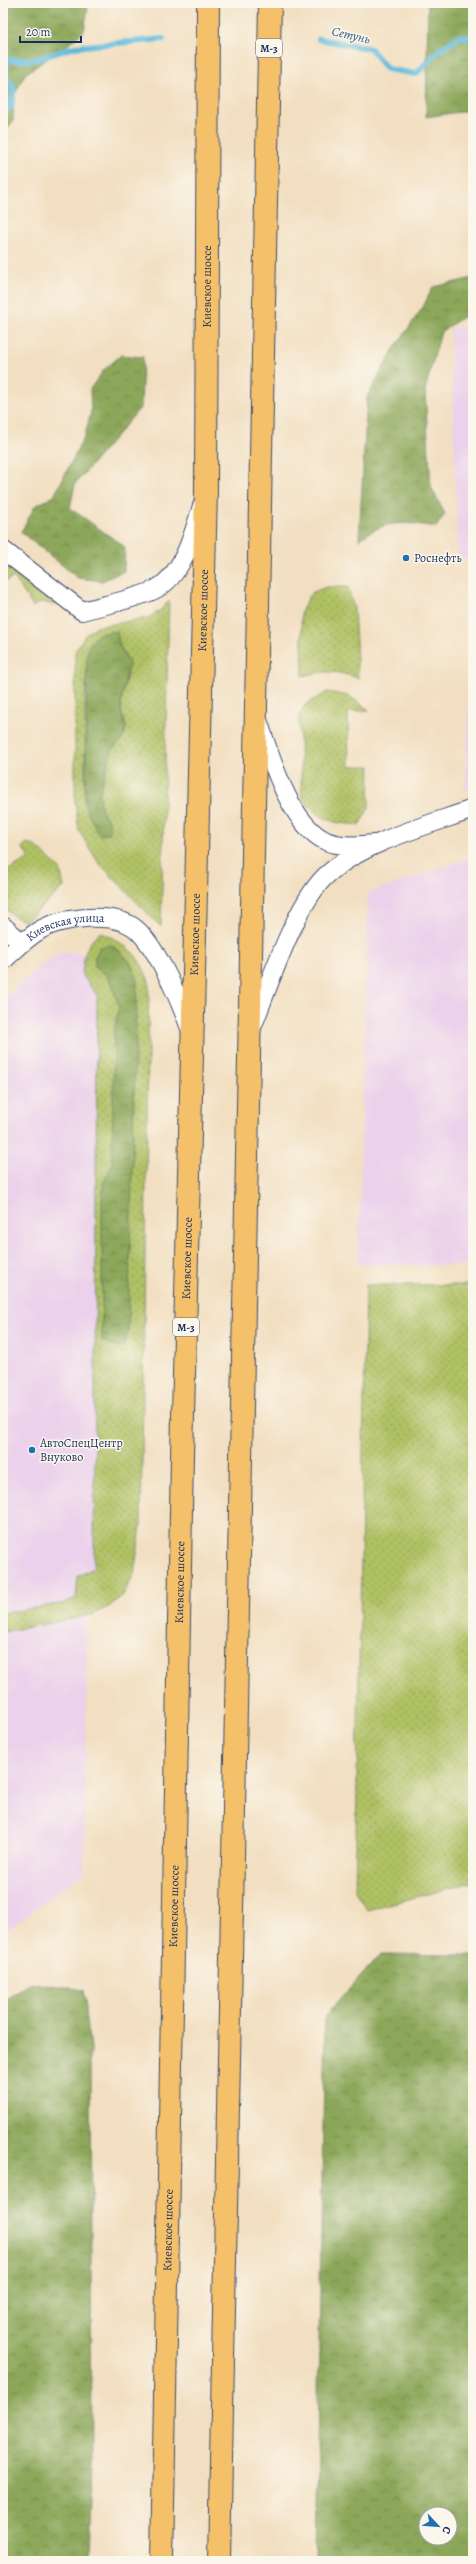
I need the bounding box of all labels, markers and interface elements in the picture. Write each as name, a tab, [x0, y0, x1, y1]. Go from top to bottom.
scale bar	[20, 18, 81, 44]
water label: Сетунь	[330, 22, 372, 48]
text: 20 m	[26, 24, 50, 40]
road number: М-3	[256, 39, 282, 57]
street label: Киевское шоссе	[199, 245, 215, 328]
place label: Роснефть	[414, 550, 462, 566]
marker: Роснефть	[401, 553, 411, 563]
street label: Киевское шоссе	[194, 569, 212, 652]
street label: Киевское шоссе	[186, 893, 204, 976]
street label: Киевская улица	[23, 910, 105, 945]
street label: Киевское шоссе	[178, 1217, 196, 1300]
road number: М-3	[173, 1318, 199, 1336]
place label: АвтоСпецЦентр Внуково	[39, 1435, 123, 1465]
marker: АвтоСпецЦентр Внуково	[27, 1445, 37, 1455]
street label: Киевское шоссе	[171, 1541, 188, 1624]
street label: Киевское шоссе	[165, 1865, 183, 1947]
street label: Киевское шоссе	[159, 2189, 177, 2271]
north arrow	[418, 2506, 458, 2546]
text: С	[438, 2524, 455, 2537]

